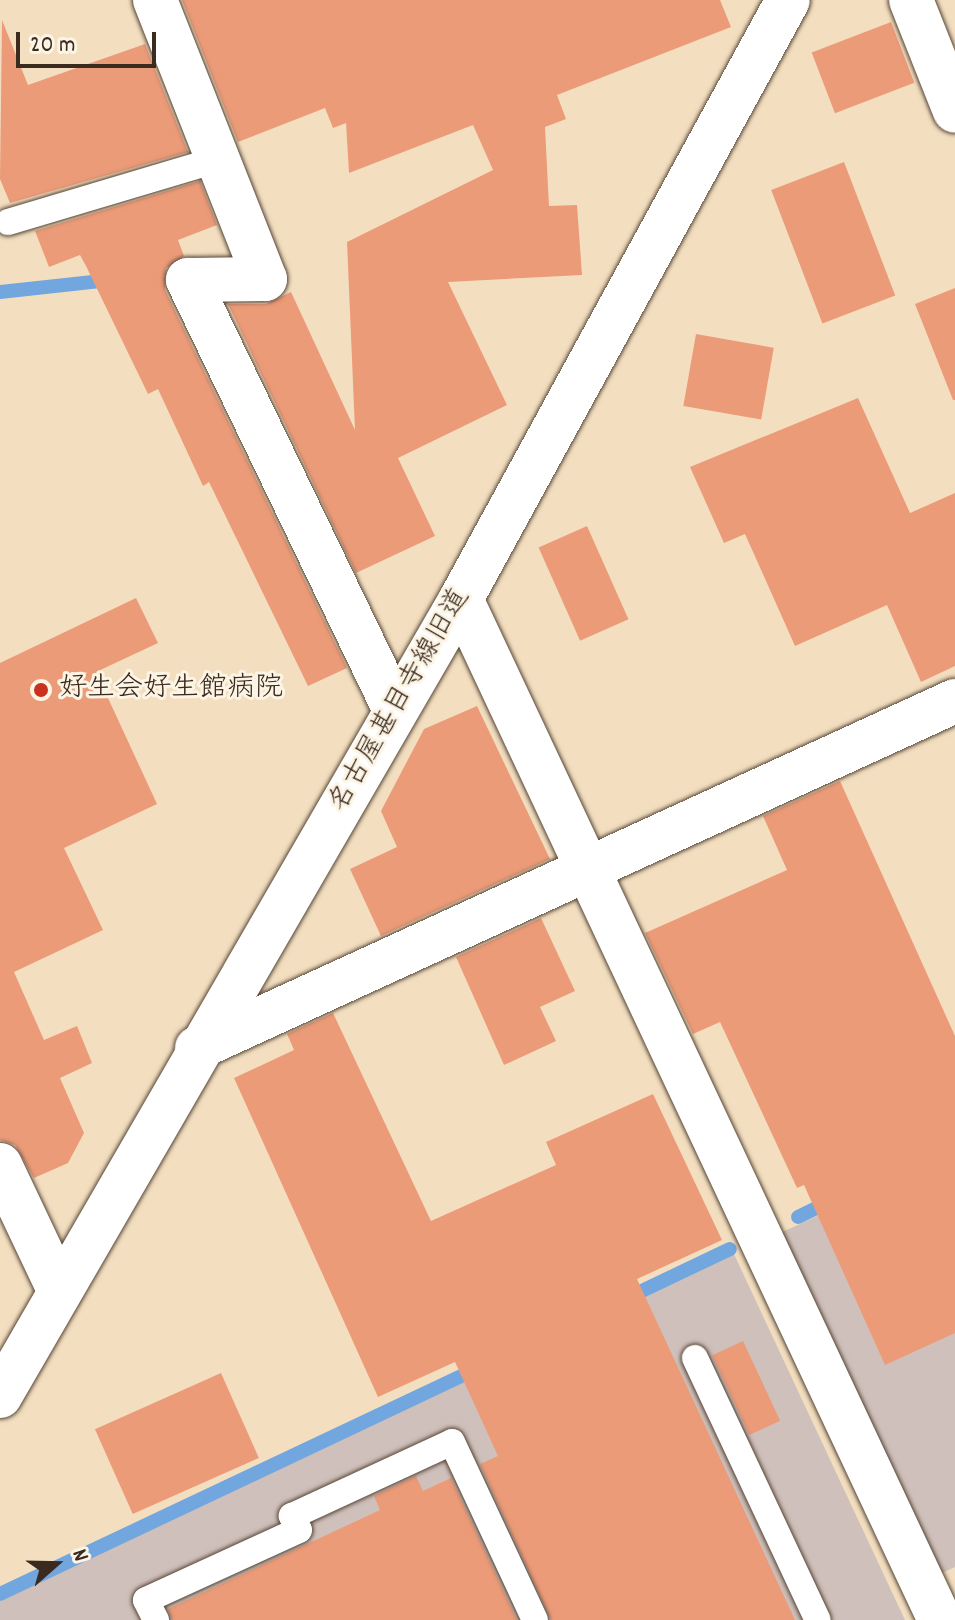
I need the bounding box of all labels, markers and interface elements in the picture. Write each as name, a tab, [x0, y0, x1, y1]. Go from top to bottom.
scale bar	[20, 16, 160, 66]
text: 20 m	[30, 29, 76, 63]
street label: 名古屋甚目寺線旧道	[323, 583, 479, 819]
place label: 好生会好生館病院	[59, 673, 283, 707]
marker: 好生会好生館病院	[30, 679, 52, 701]
north arrow	[16, 1524, 96, 1604]
text: N	[63, 1545, 95, 1566]

